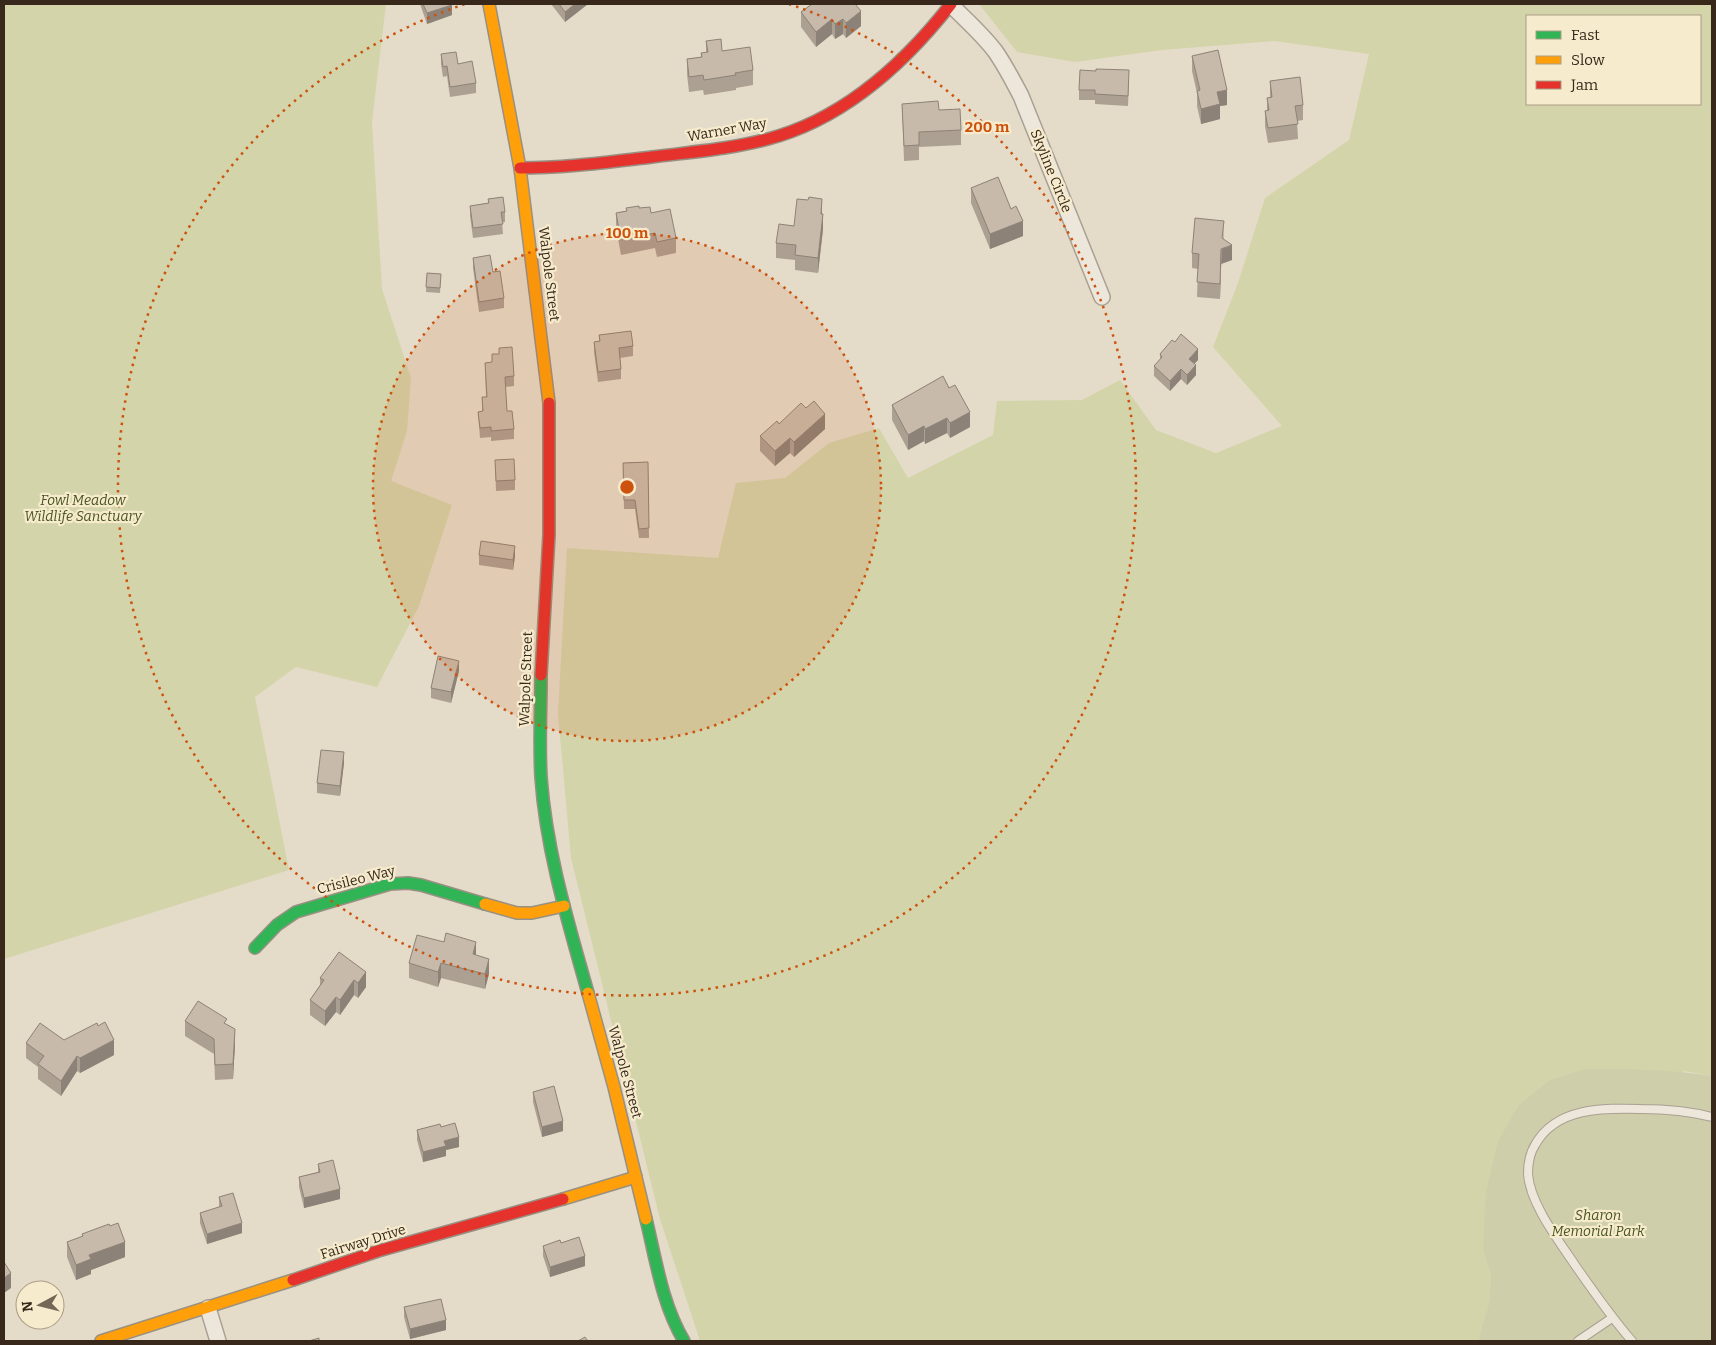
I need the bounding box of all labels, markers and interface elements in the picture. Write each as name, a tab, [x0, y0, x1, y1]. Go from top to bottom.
legend	[1526, 15, 1701, 105]
text: Fast	[1571, 26, 1600, 44]
text: Slow	[1571, 51, 1606, 69]
text: Jam	[1570, 76, 1599, 94]
street label: Warner Way	[686, 115, 769, 145]
text: 200 m	[965, 118, 1010, 136]
street label: Skyline Circle	[1027, 127, 1075, 215]
text: 100 m	[606, 224, 649, 242]
street label: Walpole Street	[535, 226, 563, 322]
centre of rings	[618, 478, 636, 496]
park label: Fowl Meadow Wildlife Sanctuary	[24, 492, 143, 525]
street label: Walpole Street	[516, 631, 536, 727]
street label: Crisileo Way	[315, 862, 397, 898]
street label: Walpole Street	[604, 1024, 646, 1120]
park label: Sharon Memorial Park	[1551, 1207, 1645, 1240]
street label: Fairway Drive	[318, 1221, 408, 1263]
north arrow	[15, 1280, 65, 1330]
text: N	[18, 1300, 37, 1313]

